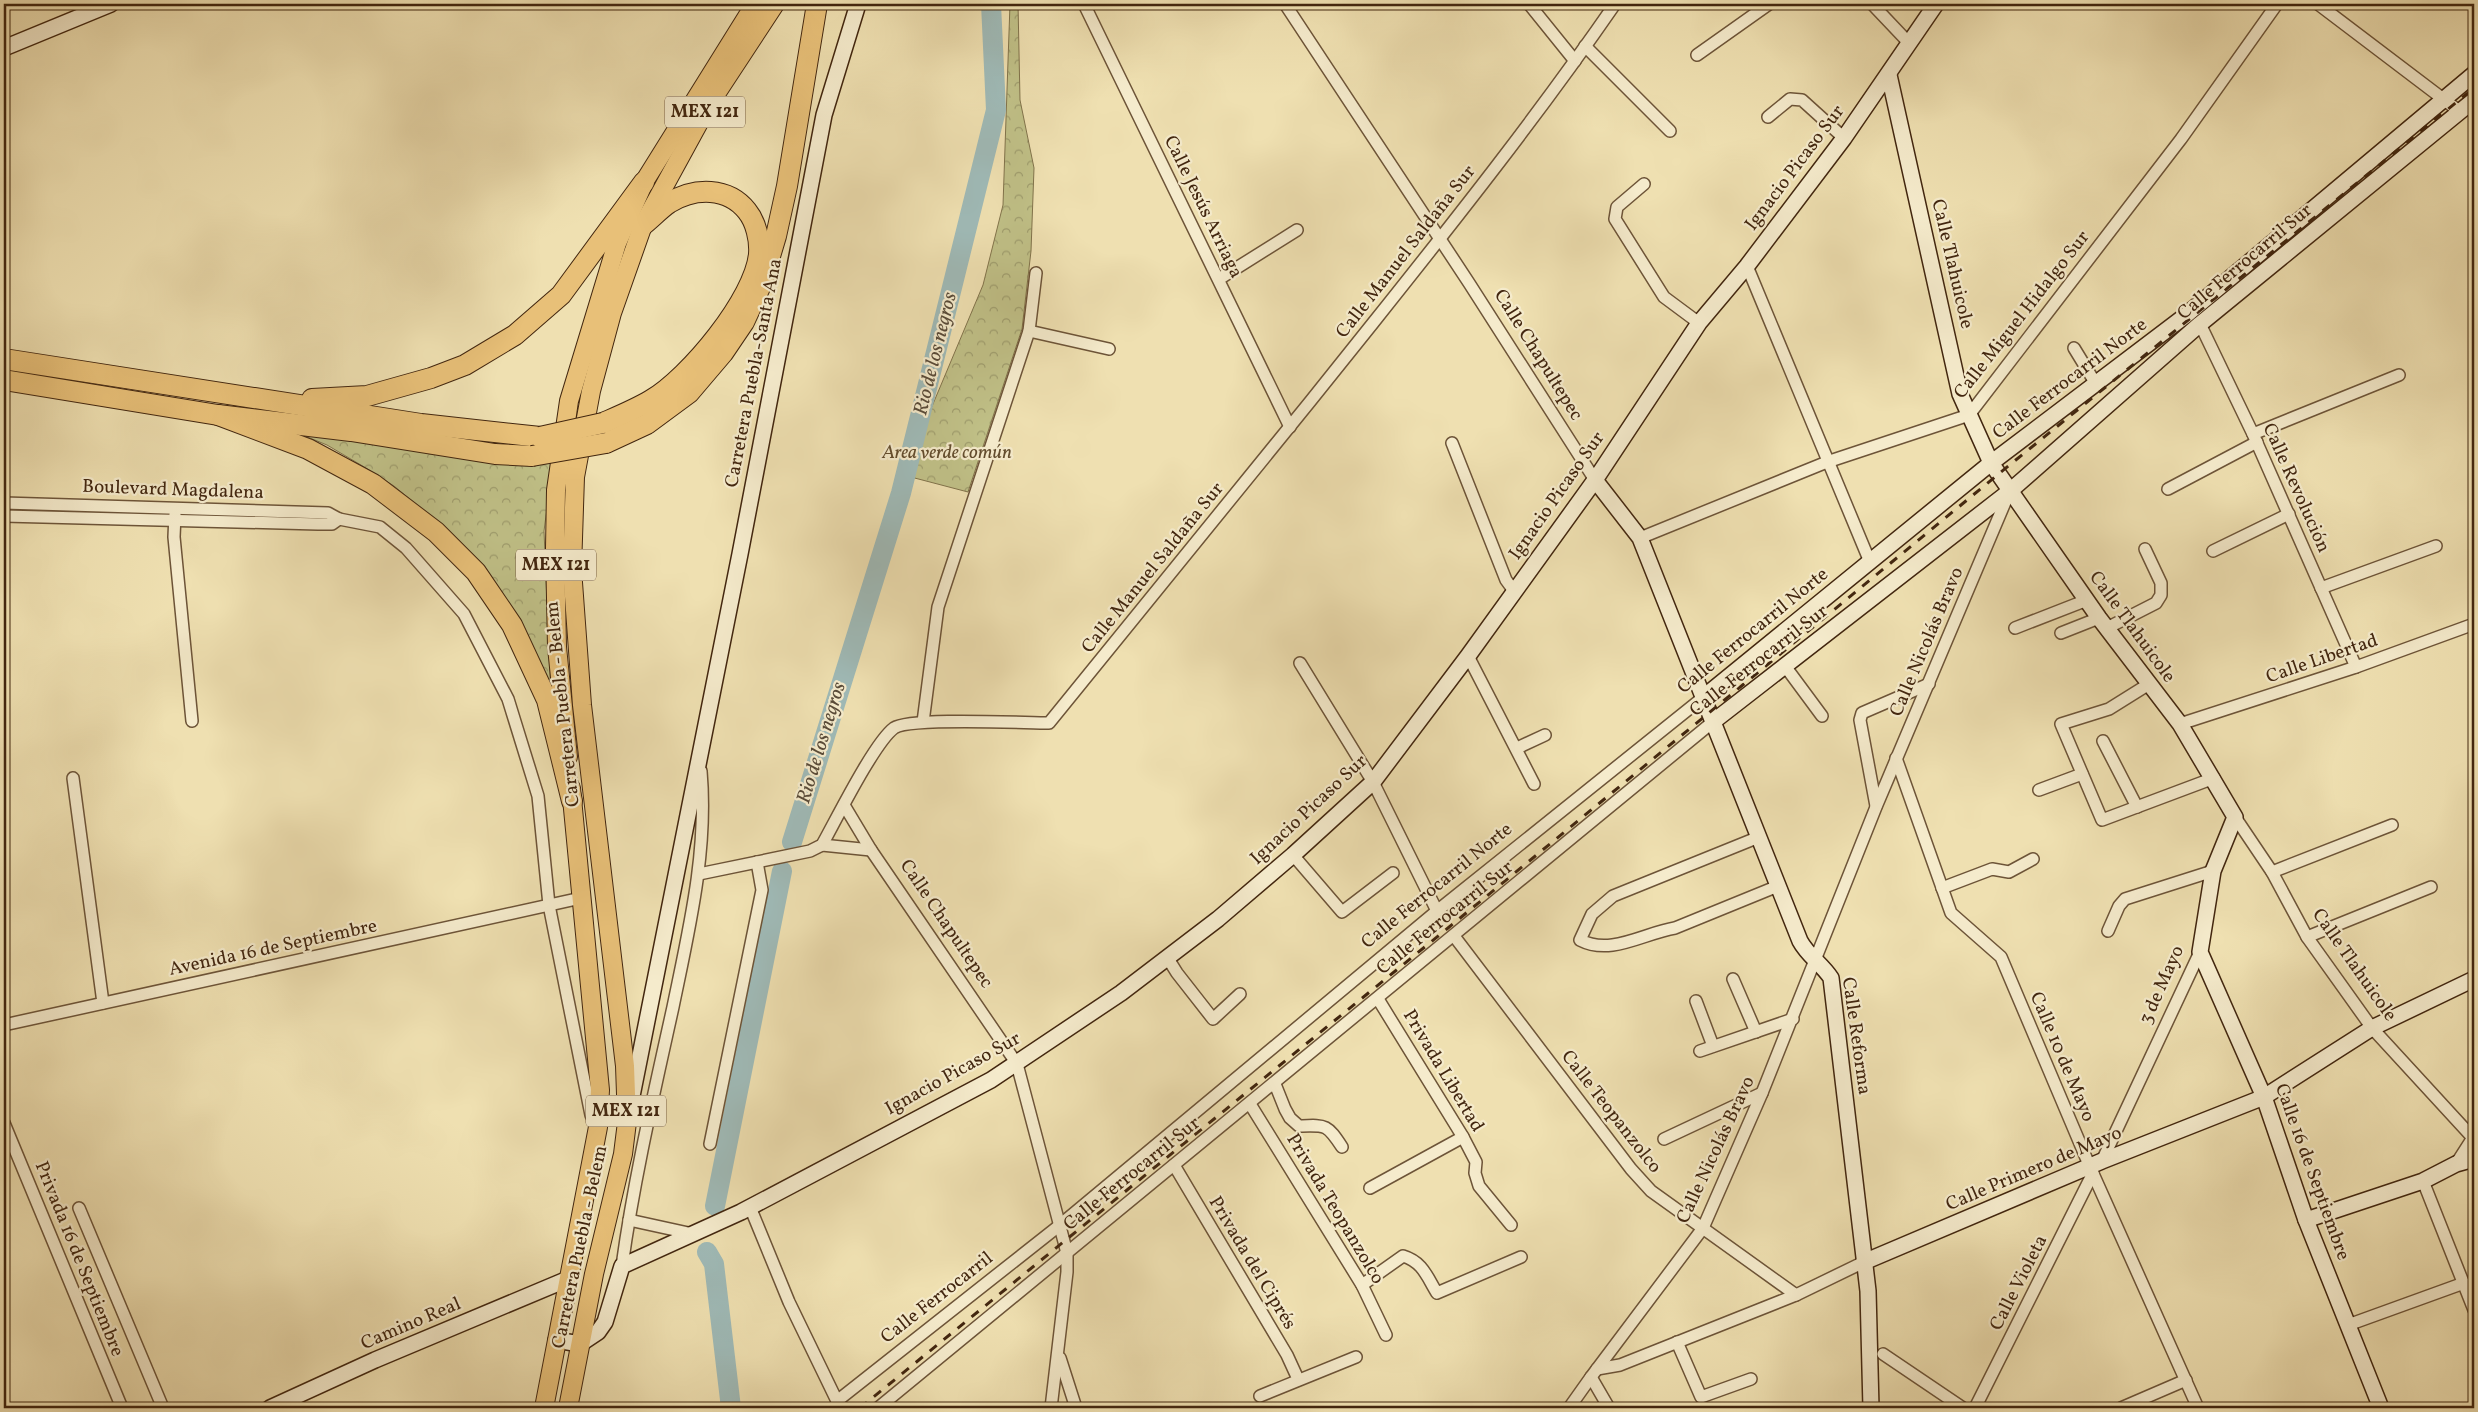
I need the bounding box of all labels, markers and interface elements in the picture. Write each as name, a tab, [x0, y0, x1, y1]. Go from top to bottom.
road number: MEX 121	[665, 96, 745, 128]
street label: Ignacio Picaso Sur	[1739, 100, 1851, 236]
street label: Calle Jesús Arriaga	[1157, 131, 1249, 283]
street label: Calle Manuel Saldaña Sur	[1330, 160, 1482, 344]
street label: Calle Tlahuicole	[1924, 197, 1980, 331]
street label: Calle Ferrocarril Sur	[2172, 198, 2318, 326]
street label: Calle Miguel Hidalgo Sur	[1948, 225, 2096, 405]
street label: Carretera Puebla-Santa Ana	[719, 256, 789, 490]
street label: Calle Chapultepec	[1487, 284, 1589, 426]
water label: Rio de los negros	[907, 289, 965, 418]
street label: Calle Ferrocarril Norte	[1987, 312, 2153, 446]
street label: Calle Revolución	[2256, 419, 2336, 557]
street label: Ignacio Picaso Sur	[1503, 427, 1611, 565]
park label: Area verde común	[881, 440, 1012, 466]
street label: Boulevard Magdalena	[82, 474, 264, 506]
street label: Calle Manuel Saldaña Sur	[1076, 477, 1230, 659]
road number: MEX 121	[516, 550, 596, 580]
street label: Calle Ferrocarril Norte	[1672, 562, 1834, 700]
street label: Calle Nicolás Bravo	[1884, 563, 1970, 721]
street label: Calle Tlahuicole	[2083, 566, 2181, 688]
street label: Calle Ferrocarril Sur	[1684, 599, 1834, 723]
street label: Carretera Puebla - Belem	[539, 600, 587, 808]
street label: Calle Libertad	[2263, 628, 2381, 690]
water label: Rio de los negros	[790, 678, 854, 807]
street label: Ignacio Picaso Sur	[1245, 749, 1373, 871]
street label: Calle Ferrocarril Norte	[1356, 817, 1518, 955]
street label: Calle Chapultepec	[893, 854, 999, 994]
street label: Calle Ferrocarril Sur	[1371, 855, 1519, 981]
street label: Calle Tlahuicole	[2305, 903, 2403, 1027]
street label: Avenida 16 de Septiembre	[166, 913, 380, 983]
street label: 3 de Mayo	[2133, 941, 2191, 1029]
street label: Calle Reforma	[1835, 976, 1877, 1096]
street label: Calle 10 de Mayo	[2023, 988, 2101, 1126]
street label: Privada Libertad	[1396, 1005, 1490, 1137]
street label: Ignacio Picaso Sur	[881, 1026, 1025, 1122]
street label: Calle Teopanzolco	[1555, 1045, 1667, 1179]
street label: Calle Nicolás Bravo	[1670, 1072, 1762, 1228]
street label: Calle 16 de Septiembre	[2268, 1080, 2356, 1264]
road number: MEX 121	[586, 1096, 666, 1126]
street label: Calle Ferrocarril Sur	[1058, 1111, 1206, 1237]
street label: Calle Primero de Mayo	[1942, 1120, 2126, 1218]
street label: Privada Teopanzolco	[1280, 1129, 1390, 1289]
street label: Carretera Puebla - Belem	[546, 1143, 614, 1351]
street label: Privada 16 de Septiembre	[28, 1157, 130, 1361]
street label: Privada del Ciprés	[1202, 1191, 1302, 1335]
street label: Calle Violeta	[1984, 1231, 2054, 1335]
street label: Calle Ferrocarril	[875, 1246, 999, 1350]
street label: Camino Real	[357, 1291, 465, 1357]

